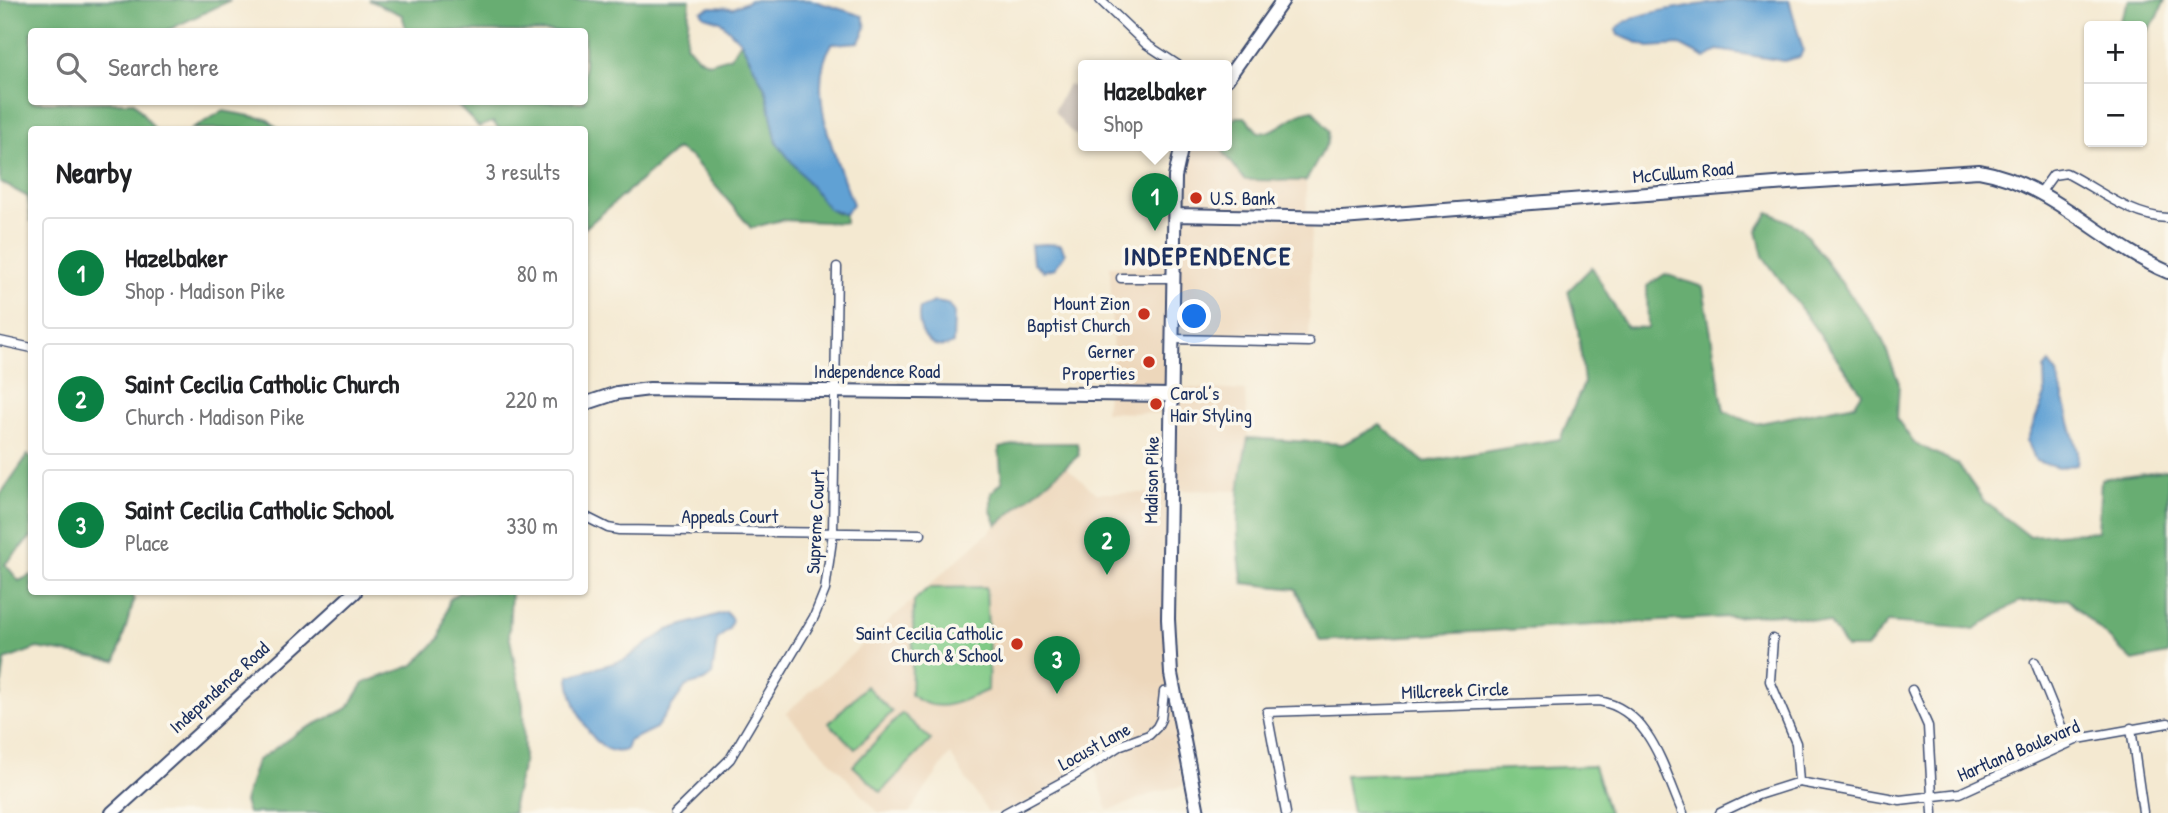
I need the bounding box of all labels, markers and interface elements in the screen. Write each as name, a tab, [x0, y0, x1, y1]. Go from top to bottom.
map controls	[2084, 21, 2147, 147]
button: +	[2084, 21, 2147, 84]
search box	[28, 28, 588, 105]
icon: search	[52, 48, 90, 86]
text: Search here	[108, 49, 219, 84]
popup	[1078, 60, 1232, 151]
text: Hazelbaker	[1104, 73, 1206, 108]
button: −	[2084, 84, 2147, 147]
text: Shop	[1104, 108, 1143, 139]
text: Nearby	[56, 152, 132, 192]
street label: McCullum Road	[1632, 155, 1735, 189]
text: 3 results	[485, 156, 560, 187]
pin: 1	[1132, 173, 1178, 231]
place label: U.S. Bank	[1210, 185, 1275, 211]
marker: U.S. Bank	[1188, 190, 1204, 206]
district label: INDEPENDENCE	[1123, 238, 1293, 273]
text: Hazelbaker	[125, 240, 228, 275]
text: 1	[77, 258, 85, 289]
text: 80 m	[517, 258, 558, 289]
text: Shop · Madison Pike	[125, 275, 285, 306]
place label: Mount Zion Baptist Church	[1027, 290, 1130, 338]
your location	[1177, 299, 1211, 333]
marker: Mount Zion Baptist Church	[1136, 306, 1152, 322]
place label: Gerner Properties	[1062, 338, 1136, 386]
marker: Gerner Properties	[1141, 354, 1157, 370]
street label: Independence Road	[814, 358, 941, 384]
text: Saint Cecilia Catholic Church	[125, 366, 399, 401]
place label: Carol’s Hair Styling	[1170, 380, 1252, 428]
text: 2	[76, 384, 86, 415]
text: 220 m	[505, 384, 558, 415]
marker: Carol’s Hair Styling	[1148, 396, 1164, 412]
text: Church · Madison Pike	[125, 401, 305, 432]
street label: Madison Pike	[1137, 436, 1165, 524]
street label: Supreme Court	[799, 469, 831, 574]
text: Saint Cecilia Catholic School	[125, 492, 393, 527]
street label: Appeals Court	[682, 503, 779, 529]
text: 3	[76, 510, 86, 541]
text: 330 m	[506, 510, 558, 541]
pin: 2	[1084, 517, 1130, 575]
text: Place	[125, 527, 169, 558]
place label: Saint Cecilia Catholic Church & School	[856, 620, 1004, 668]
street label: Independence Road	[163, 635, 275, 739]
marker: Saint Cecilia Catholic Church & School	[1009, 636, 1025, 652]
pin: 3	[1034, 636, 1080, 694]
street label: Millcreek Circle	[1401, 675, 1510, 705]
street label: Hartland Boulevard	[1953, 712, 2084, 787]
street label: Locust Lane	[1053, 715, 1135, 776]

